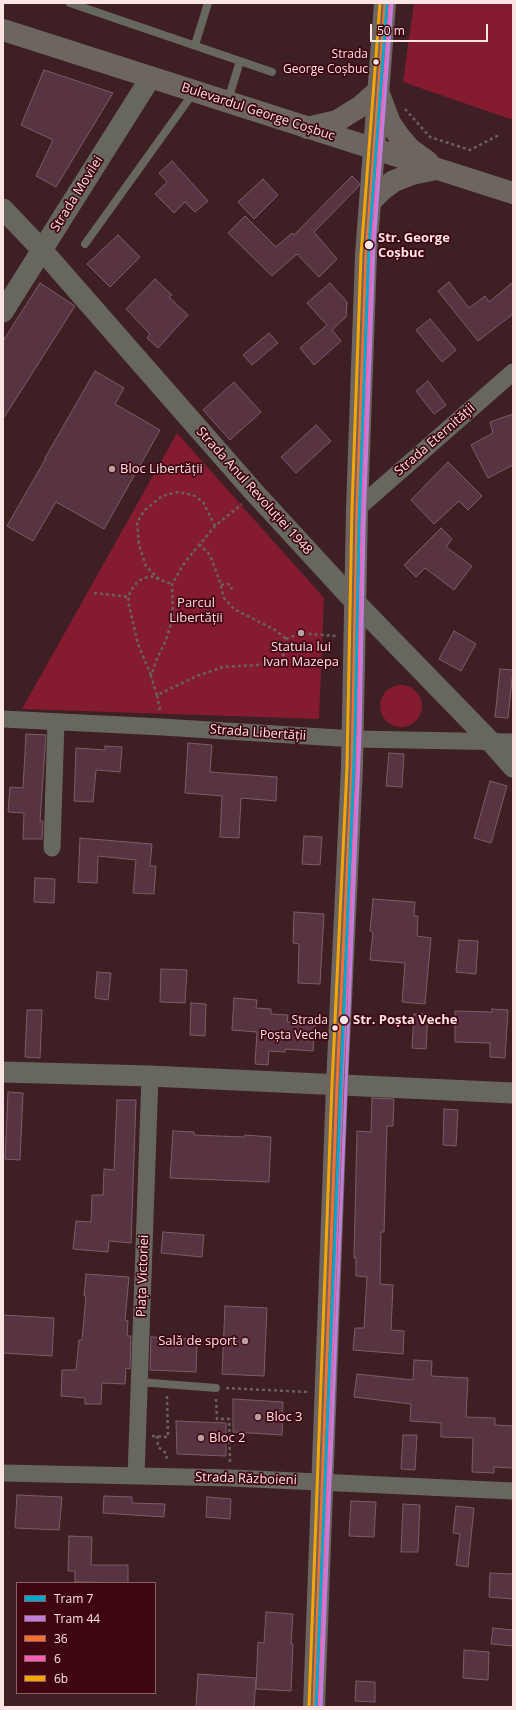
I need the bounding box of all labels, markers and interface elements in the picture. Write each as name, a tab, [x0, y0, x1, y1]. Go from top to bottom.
scale bar	[372, 16, 490, 42]
text: 50 m	[377, 22, 405, 39]
place label: Strada George Coșbuc	[283, 48, 368, 76]
marker: Strada George Coșbuc	[371, 57, 381, 67]
street label: Bulevardul George Coșbuc	[179, 80, 337, 144]
street label: Strada Movilei	[48, 153, 106, 235]
place label: Str. George Coșbuc	[378, 230, 450, 261]
marker: Str. George Coșbuc	[363, 239, 375, 251]
street label: Strada Eternității	[392, 401, 478, 479]
street label: Strada Anul Revoluției 1948	[193, 424, 315, 558]
place label: Bloc Libertății	[120, 461, 203, 477]
marker: Bloc Libertății	[107, 464, 117, 474]
park label: Parcul Libertății	[169, 595, 223, 626]
marker: Statuia lui Ivan Mazepa	[296, 628, 306, 638]
place label: Statuia lui Ivan Mazepa	[263, 639, 339, 670]
street label: Strada Libertății	[209, 722, 307, 744]
place label: Str. Poșta Veche	[353, 1012, 457, 1028]
place label: Strada Poșta Veche	[260, 1014, 328, 1042]
marker: Str. Poșta Veche	[338, 1014, 350, 1026]
marker: Strada Poșta Veche	[330, 1023, 340, 1033]
street label: Piața Victoriei	[134, 1235, 152, 1317]
place label: Sală de sport	[158, 1333, 237, 1349]
marker: Sală de sport	[240, 1336, 250, 1346]
place label: Bloc 3	[266, 1409, 303, 1425]
marker: Bloc 3	[253, 1412, 263, 1422]
place label: Bloc 2	[209, 1430, 246, 1446]
marker: Bloc 2	[196, 1433, 206, 1443]
street label: Strada Războieni	[195, 1469, 297, 1489]
legend	[16, 1582, 156, 1694]
text: Tram 7	[54, 1590, 93, 1607]
text: Tram 44	[54, 1610, 100, 1627]
text: 36	[54, 1630, 68, 1647]
text: 6	[54, 1650, 61, 1667]
text: 6b	[54, 1670, 68, 1687]

